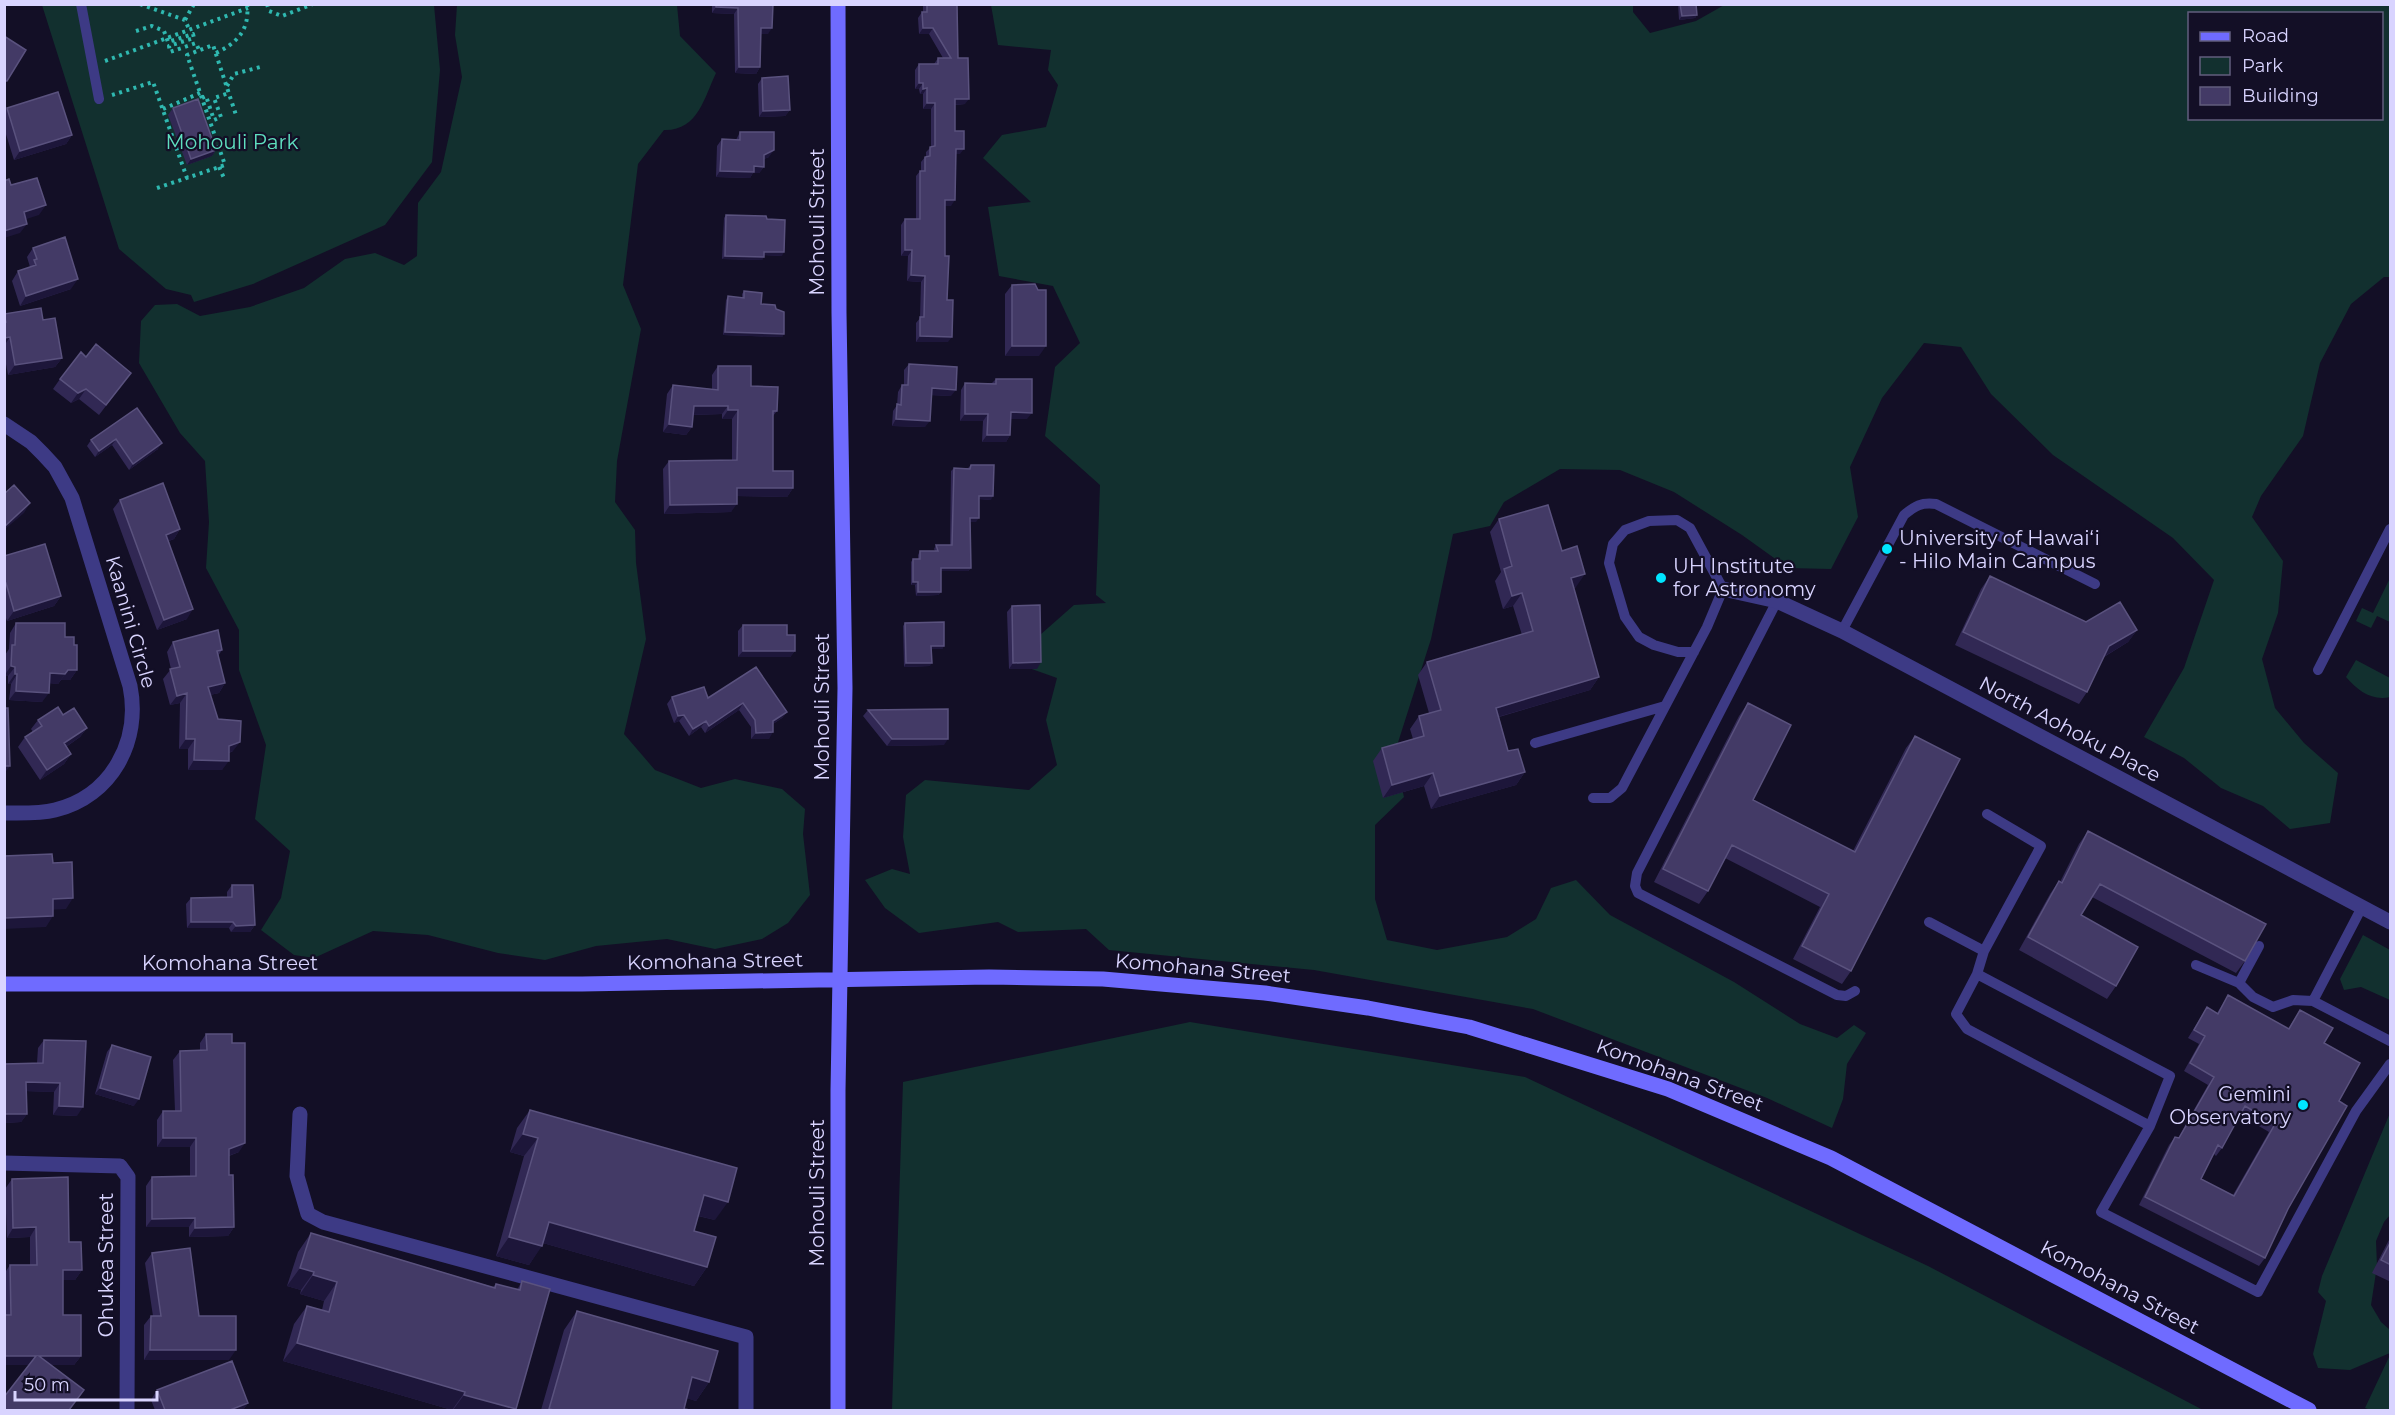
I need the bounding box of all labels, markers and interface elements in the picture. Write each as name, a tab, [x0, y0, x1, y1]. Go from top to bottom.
legend	[2188, 12, 2383, 120]
text: Road	[2242, 25, 2289, 47]
text: Park	[2242, 55, 2283, 77]
text: Building	[2242, 85, 2319, 107]
park label: Mohouli Park	[166, 130, 298, 154]
street label: Mohouli Street	[805, 148, 829, 296]
place label: University of Hawaiʻi - Hilo Main Campus	[1899, 526, 2100, 573]
marker: University of Hawaiʻi - Hilo Main Campus	[1880, 542, 1894, 556]
street label: Kaanini Circle	[101, 553, 161, 691]
place label: UH Institute for Astronomy	[1673, 554, 1816, 601]
marker: UH Institute for Astronomy	[1654, 571, 1668, 585]
street label: Mohouli Street	[810, 633, 834, 781]
street label: North Aohoku Place	[1975, 671, 2165, 787]
street label: Komohana Street	[627, 947, 803, 975]
street label: Komohana Street	[1114, 948, 1292, 988]
street label: Komohana Street	[142, 951, 318, 975]
street label: Komohana Street	[1593, 1034, 1767, 1116]
place label: Gemini Observatory	[2169, 1082, 2291, 1129]
marker: Gemini Observatory	[2296, 1098, 2310, 1112]
street label: Mohouli Street	[805, 1119, 829, 1267]
street label: Ohukea Street	[94, 1193, 118, 1337]
street label: Komohana Street	[2036, 1235, 2204, 1339]
scale bar	[15, 1364, 158, 1402]
text: 50 m	[24, 1374, 70, 1396]

